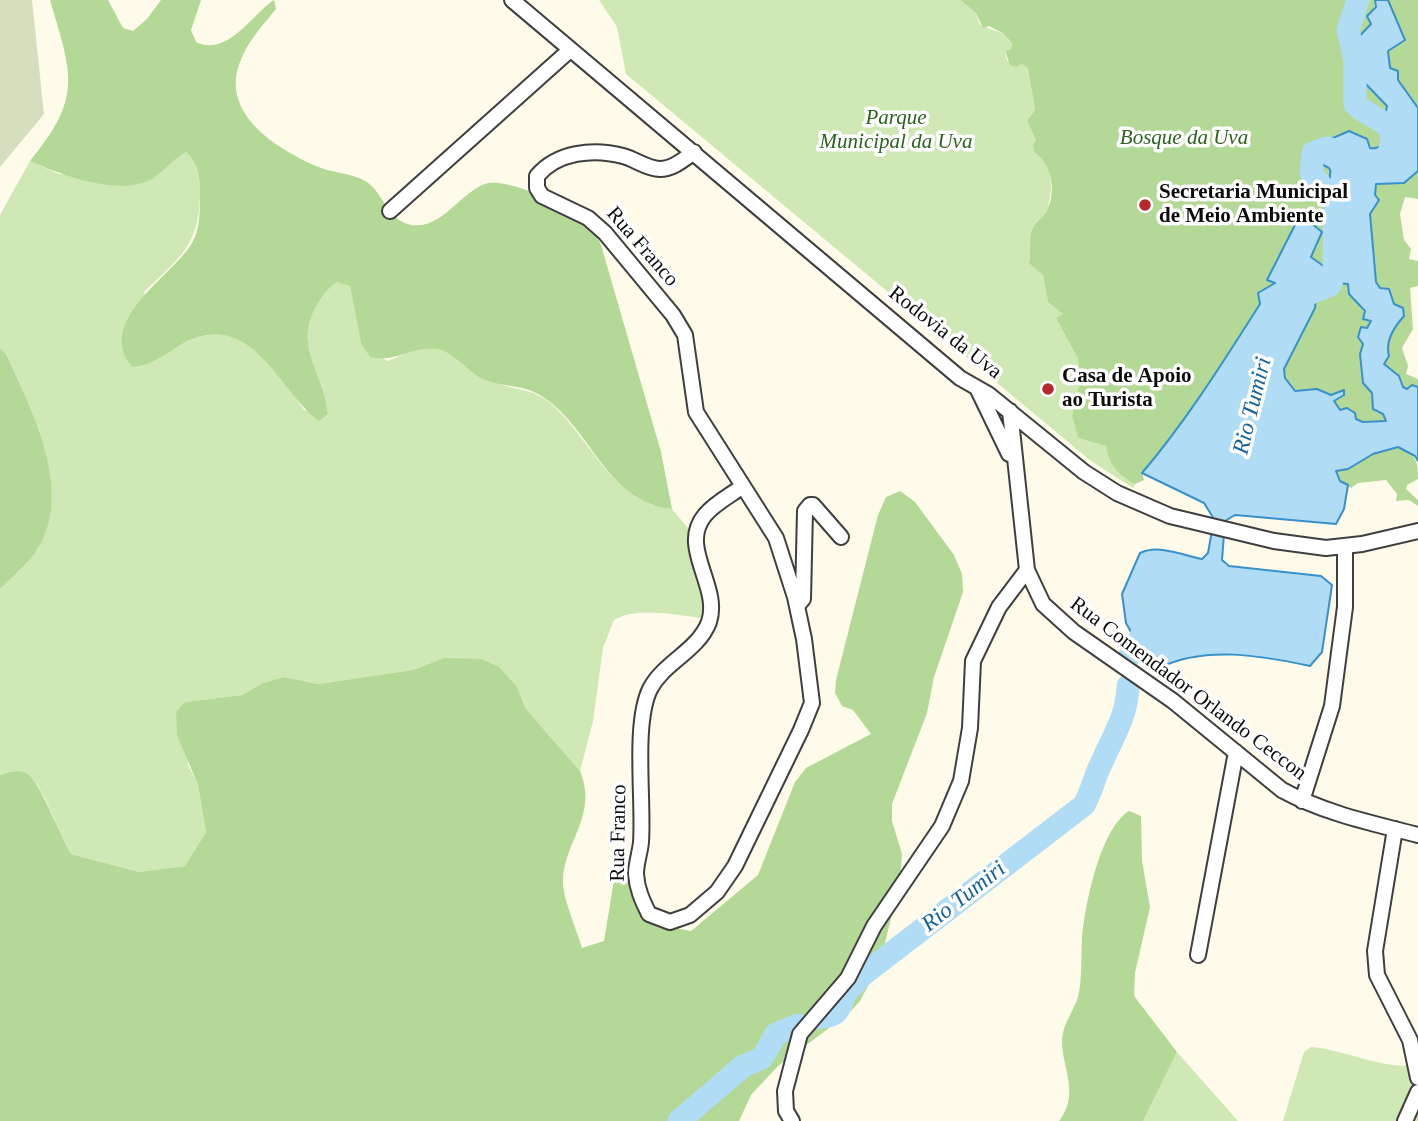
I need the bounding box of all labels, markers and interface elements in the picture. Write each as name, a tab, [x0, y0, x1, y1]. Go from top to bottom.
park label: Parque Municipal da Uva	[820, 105, 972, 155]
park label: Bosque da Uva	[1120, 125, 1248, 151]
place label: Secretaria Municipal de Meio Ambiente	[1159, 180, 1348, 230]
marker: Secretaria Municipal de Meio Ambiente	[1137, 197, 1153, 213]
street label: Rua Franco	[601, 202, 683, 292]
street label: Rodovia da Uva	[883, 281, 1007, 385]
water label: Rio Tumiri	[1228, 355, 1278, 457]
place label: Casa de Apoio ao Turista	[1062, 364, 1192, 414]
marker: Casa de Apoio ao Turista	[1040, 381, 1056, 397]
street label: Rua Comendador Orlando Ceccon	[1065, 592, 1311, 786]
street label: Rua Franco	[606, 784, 632, 882]
water label: Rio Tumiri	[916, 856, 1012, 938]

